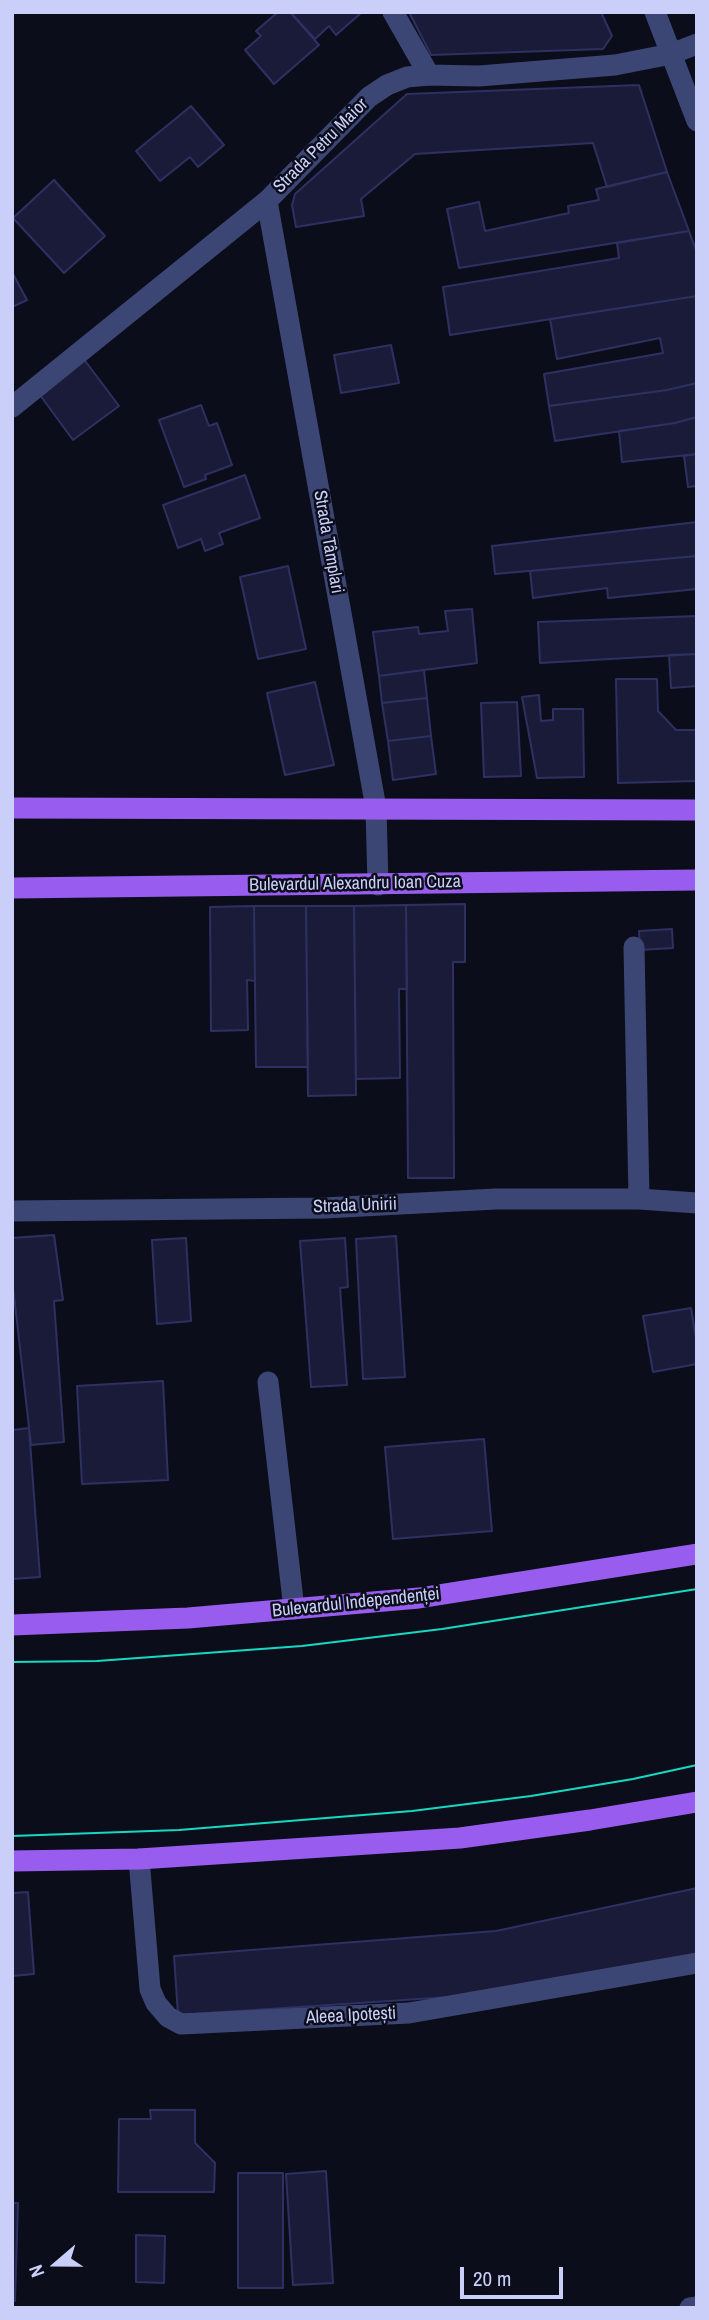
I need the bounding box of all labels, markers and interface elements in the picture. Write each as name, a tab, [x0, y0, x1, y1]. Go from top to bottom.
street label: Strada Petru Maior	[269, 94, 373, 198]
street label: Strada Tâmplari	[308, 489, 348, 595]
street label: Bulevardul Alexandru Ioan Cuza	[249, 871, 461, 897]
street label: Strada Unirii	[313, 1194, 397, 1218]
street label: Bulevardul Independenței	[271, 1583, 441, 1623]
street label: Aleea Ipotești	[305, 2003, 397, 2029]
north arrow	[21, 2229, 91, 2299]
scale bar	[464, 2254, 567, 2298]
text: N	[22, 2261, 50, 2281]
text: 20 m	[473, 2264, 511, 2293]

